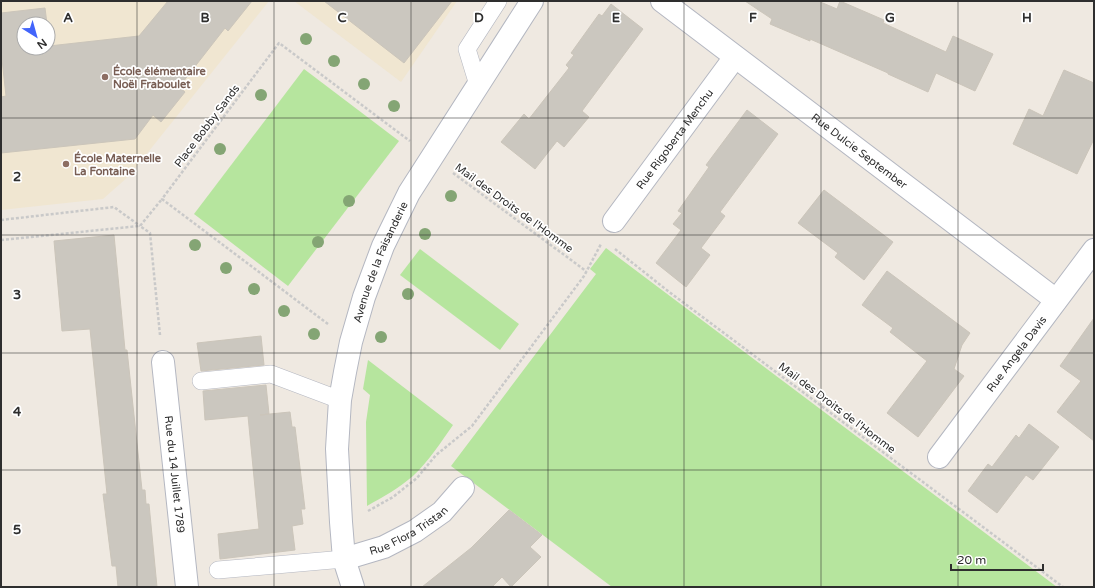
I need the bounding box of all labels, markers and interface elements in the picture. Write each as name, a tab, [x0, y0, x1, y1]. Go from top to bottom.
text: A	[63, 10, 73, 26]
text: B	[200, 10, 210, 26]
text: C	[337, 10, 347, 26]
text: D	[474, 10, 484, 26]
text: E	[612, 10, 620, 26]
text: F	[749, 10, 757, 26]
text: G	[885, 10, 895, 26]
text: H	[1022, 10, 1032, 26]
north arrow	[16, 16, 56, 56]
text: N	[34, 36, 49, 51]
place label: École élémentaire Noël Fraboulet	[113, 64, 206, 91]
marker: École élémentaire Noël Fraboulet	[100, 72, 110, 82]
street label: Place Bobby Sands	[172, 82, 242, 170]
street label: Rue Rigoberta Menchu	[633, 86, 716, 192]
street label: Rue Dulcie September	[809, 110, 911, 192]
place label: École Maternelle La Fontaine	[74, 151, 162, 178]
marker: École Maternelle La Fontaine	[61, 159, 71, 169]
street label: Mail des Droits de l'Homme	[452, 161, 576, 255]
text: 2	[13, 169, 21, 185]
street label: Avenue de la Faisanderie	[350, 199, 410, 324]
text: 3	[13, 287, 21, 303]
street label: Rue Angela Davis	[984, 313, 1049, 394]
street label: Mail des Droits de l'Homme	[776, 360, 898, 456]
text: 4	[13, 404, 22, 420]
street label: Rue du 14 Juillet 1789	[162, 415, 188, 534]
street label: Rue Flora Tristan	[368, 504, 451, 558]
text: 5	[13, 522, 21, 538]
scale bar	[951, 546, 1043, 572]
text: 20 m	[957, 553, 986, 567]

